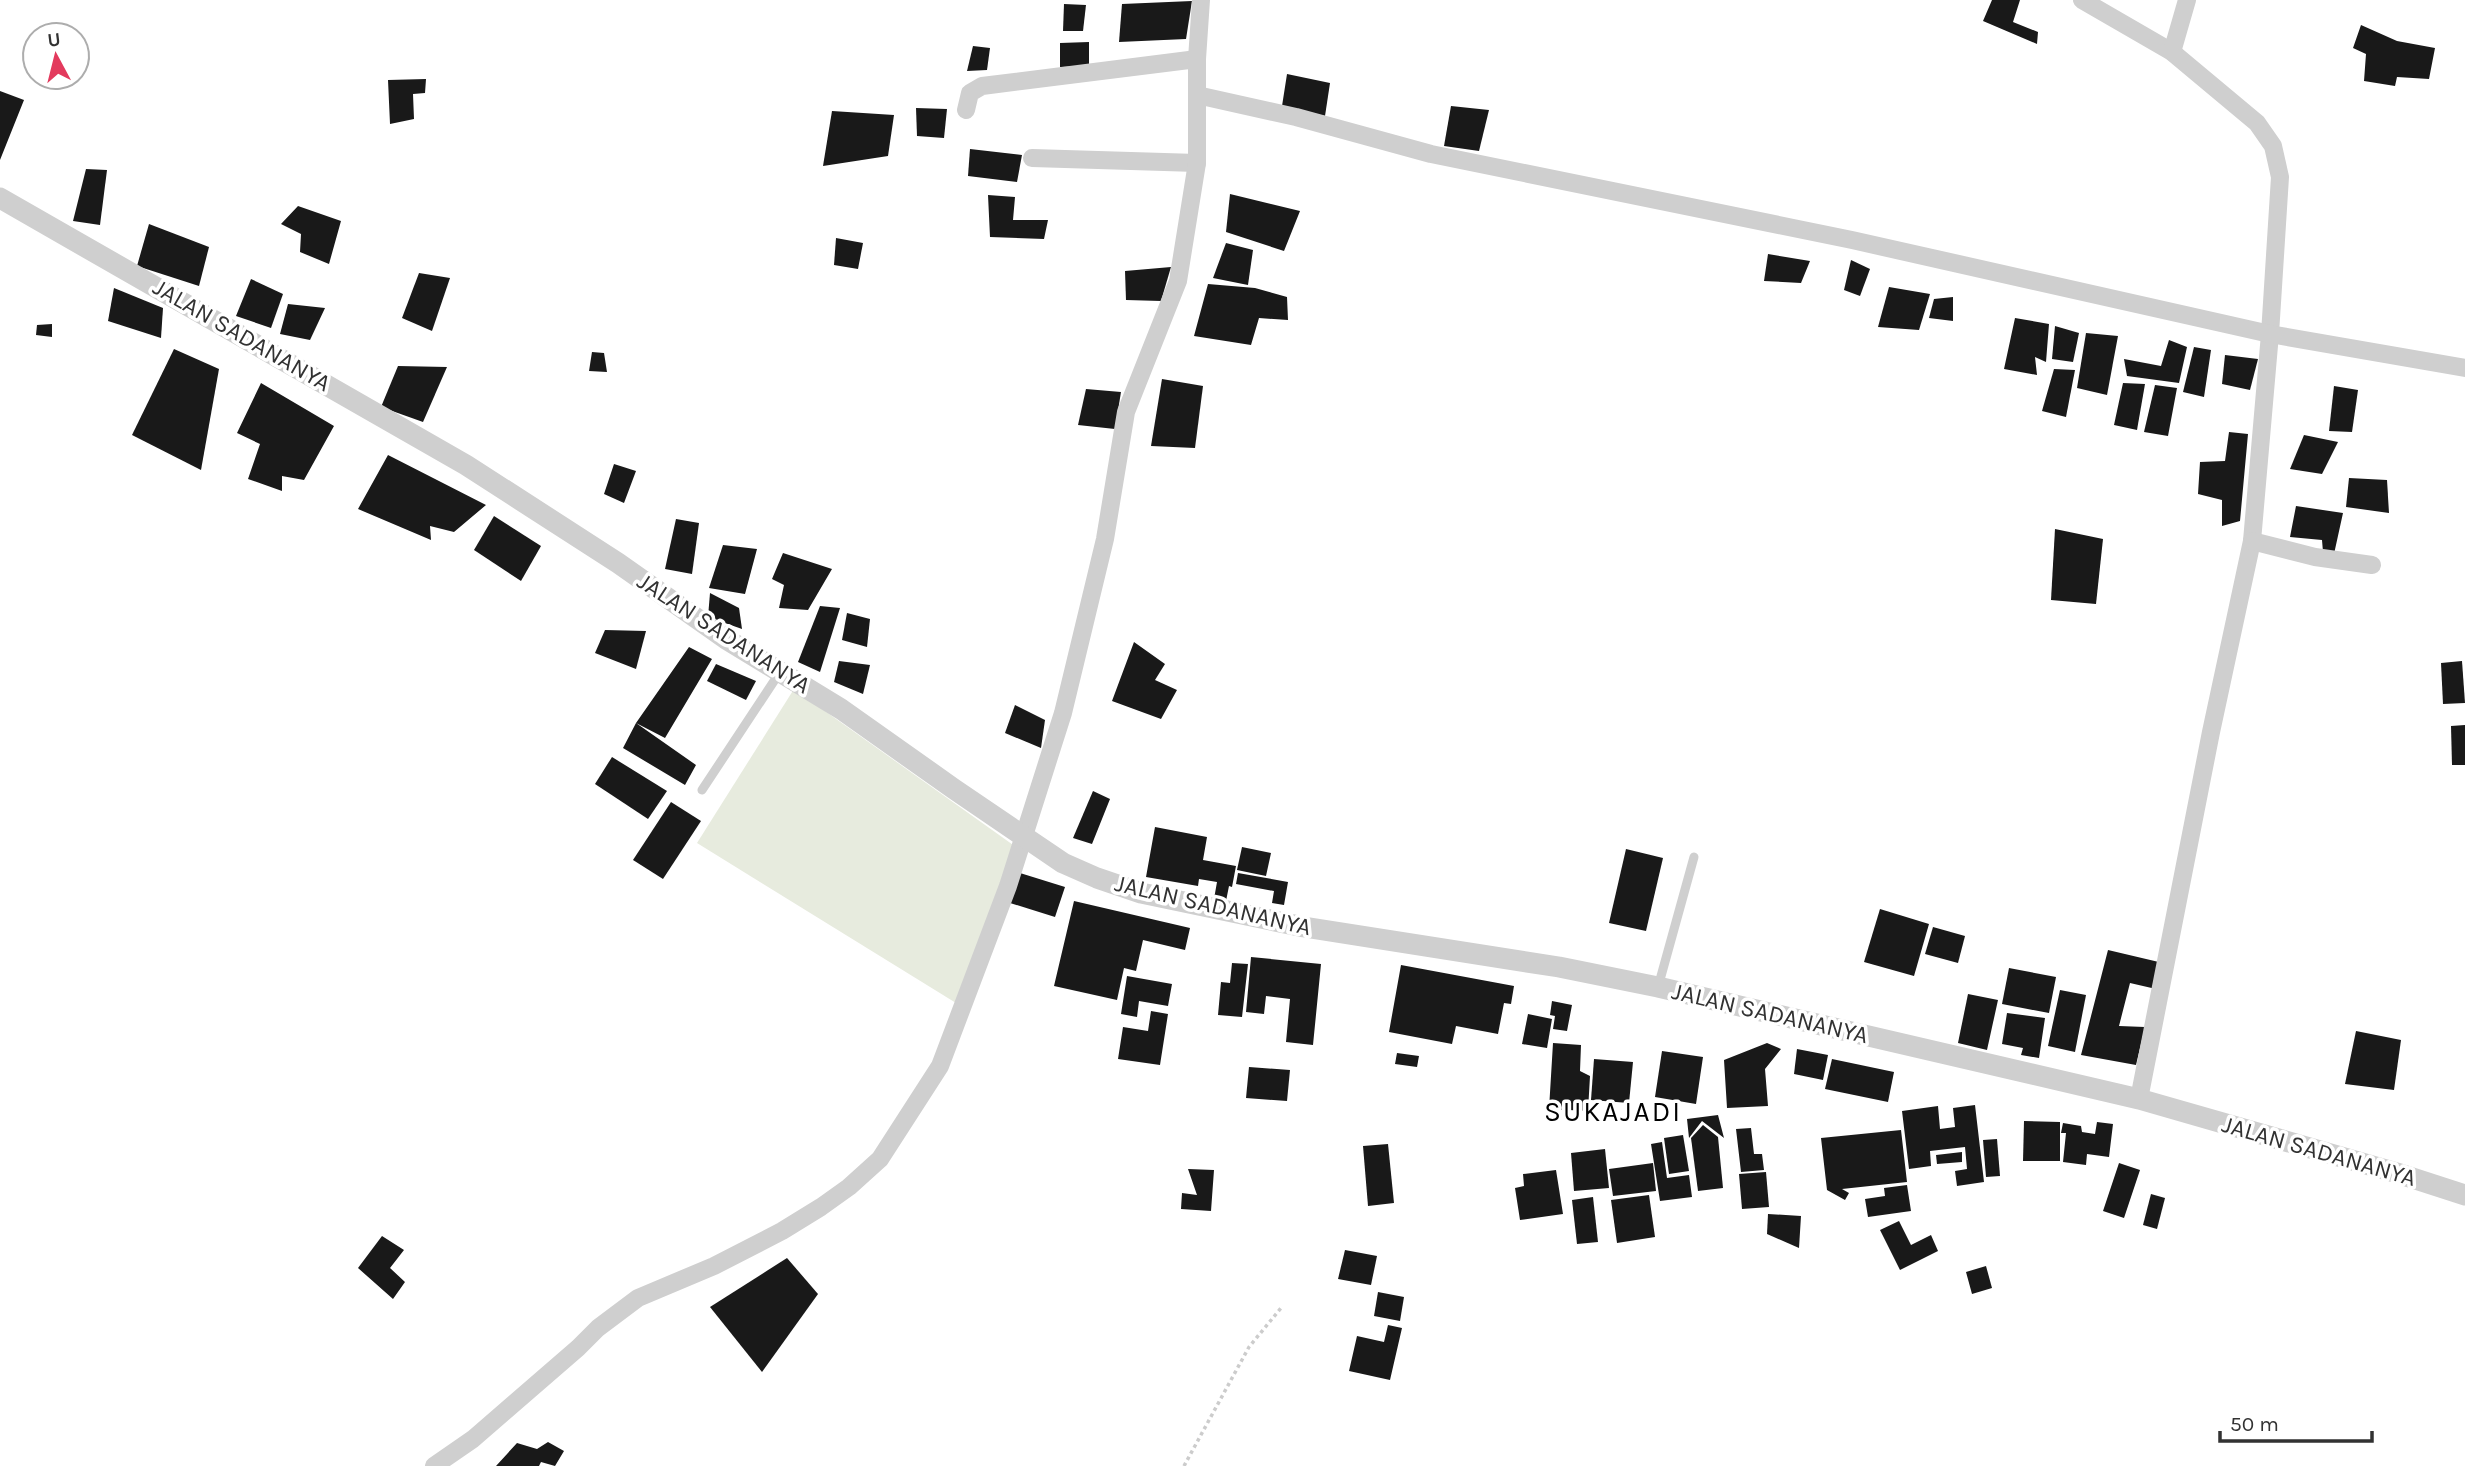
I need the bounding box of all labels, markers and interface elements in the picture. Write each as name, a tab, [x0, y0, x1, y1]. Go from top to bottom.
north arrow	[21, 21, 91, 91]
text: U	[46, 28, 62, 52]
street label: JALAN SADANANYA	[148, 273, 336, 397]
street label: JALAN SADANANYA	[632, 567, 816, 699]
street label: JALAN SADANANYA	[1112, 869, 1314, 941]
street label: JALAN SADANANYA	[1669, 977, 1871, 1049]
district label: SUKAJADI	[1544, 1095, 1682, 1128]
street label: JALAN SADANANYA	[2219, 1110, 2419, 1192]
scale bar	[2220, 1400, 2372, 1444]
text: 50 m	[2230, 1412, 2279, 1436]

